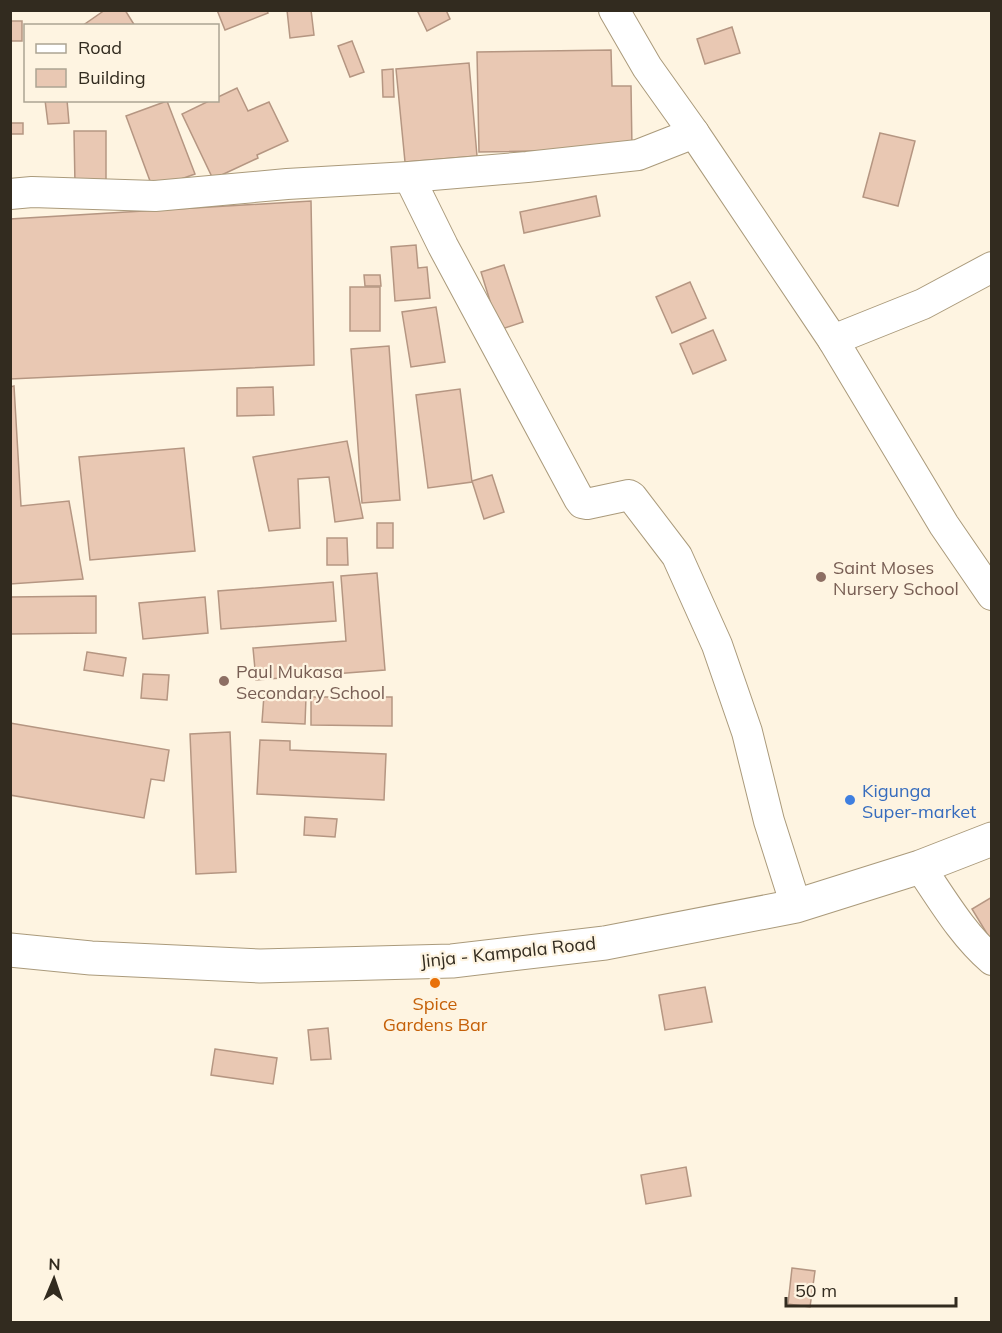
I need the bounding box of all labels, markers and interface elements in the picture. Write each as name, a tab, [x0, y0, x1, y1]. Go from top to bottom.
legend	[24, 24, 219, 102]
text: Road	[78, 36, 122, 59]
text: Building	[78, 66, 146, 89]
place label: Saint Moses Nursery School	[833, 556, 959, 600]
marker: Saint Moses Nursery School	[814, 570, 828, 584]
place label: Paul Mukasa Secondary School	[236, 660, 385, 704]
marker: Paul Mukasa Secondary School	[217, 674, 231, 688]
place label: Kigunga Super-market	[862, 779, 976, 823]
marker: Kigunga Super-market	[843, 793, 857, 807]
street label: Jinja - Kampala Road	[419, 931, 597, 973]
marker: Spice Gardens Bar	[428, 976, 442, 990]
place label: Spice Gardens Bar	[383, 992, 488, 1036]
north arrow	[24, 1249, 84, 1309]
text: N	[48, 1254, 61, 1274]
scale bar	[786, 1270, 956, 1308]
text: 50 m	[795, 1279, 837, 1302]

